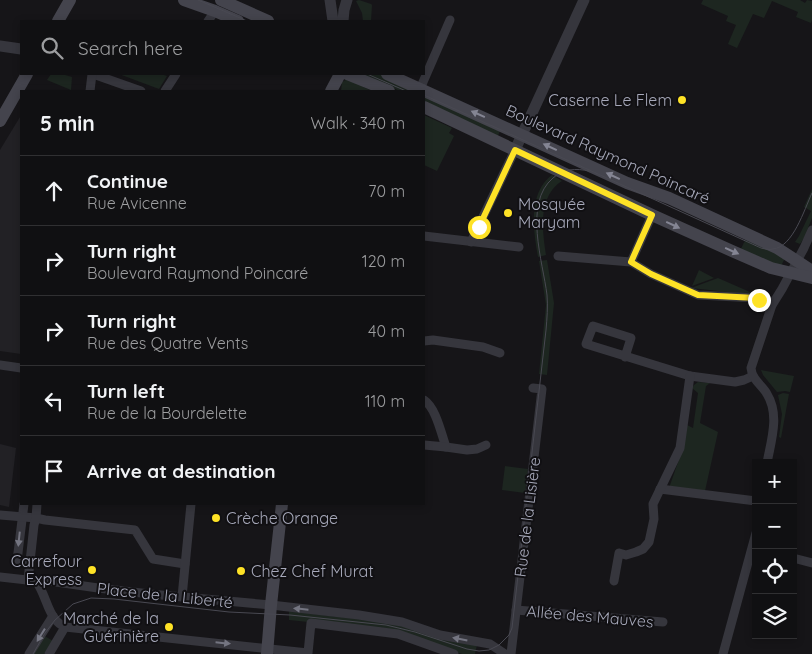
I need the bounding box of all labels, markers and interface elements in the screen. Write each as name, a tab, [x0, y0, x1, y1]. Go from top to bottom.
search box	[20, 20, 425, 75]
icon: search	[38, 34, 66, 62]
text: Search here	[78, 36, 183, 60]
place label: Caserne Le Flem	[548, 90, 672, 110]
marker: Caserne Le Flem	[676, 94, 688, 106]
street label: Boulevard Raymond Poincaré	[503, 100, 713, 208]
text: 5 min	[40, 110, 95, 136]
one-way arrow	[471, 110, 485, 118]
text: Walk · 340 m	[311, 113, 405, 133]
one-way arrow	[543, 143, 557, 151]
text: Continue	[87, 169, 168, 193]
one-way arrow	[605, 172, 620, 180]
icon: ahead	[40, 177, 68, 205]
text: 70 m	[368, 181, 405, 201]
text: Rue Avicenne	[87, 193, 187, 213]
place label: Mosquée Maryam	[518, 194, 585, 232]
marker: Mosquée Maryam	[502, 207, 514, 219]
route start	[468, 216, 491, 239]
one-way arrow	[666, 221, 680, 229]
text: Turn right	[87, 239, 176, 263]
icon: right	[40, 247, 68, 275]
one-way arrow	[725, 247, 740, 255]
text: 120 m	[362, 251, 405, 271]
text: Boulevard Raymond Poincaré	[87, 263, 308, 283]
route end	[748, 289, 771, 312]
text: Turn right	[87, 309, 176, 333]
icon: right	[40, 317, 68, 345]
text: 40 m	[368, 321, 405, 341]
text: Rue des Quatre Vents	[87, 333, 248, 353]
text: Turn left	[87, 379, 165, 403]
icon: left	[40, 387, 68, 415]
text: 110 m	[365, 391, 405, 411]
text: Rue de la Bourdelette	[87, 403, 247, 423]
street label: Rue de la Lisière	[510, 456, 544, 578]
icon: arrive	[40, 457, 68, 485]
text: Arrive at destination	[87, 459, 276, 483]
map controls	[752, 459, 797, 639]
button: +	[752, 459, 797, 504]
button: −	[752, 504, 797, 549]
place label: Crèche Orange	[226, 508, 338, 528]
marker: Crèche Orange	[210, 512, 222, 524]
one-way arrow	[15, 531, 23, 547]
button: locate	[752, 549, 797, 594]
place label: Carrefour Express	[11, 551, 82, 589]
place label: Chez Chef Murat	[251, 561, 374, 581]
marker: Carrefour Express	[86, 564, 98, 576]
marker: Chez Chef Murat	[235, 565, 247, 577]
street label: Place de la Liberté	[96, 578, 234, 612]
button: layers	[752, 594, 797, 639]
street label: Allée des Mauves	[526, 600, 654, 632]
one-way arrow	[292, 605, 308, 613]
place label: Marché de la Guérinière	[63, 608, 159, 646]
marker: Marché de la Guérinière	[163, 621, 175, 633]
one-way arrow	[36, 629, 45, 642]
one-way arrow	[451, 634, 467, 642]
one-way arrow	[215, 640, 231, 648]

